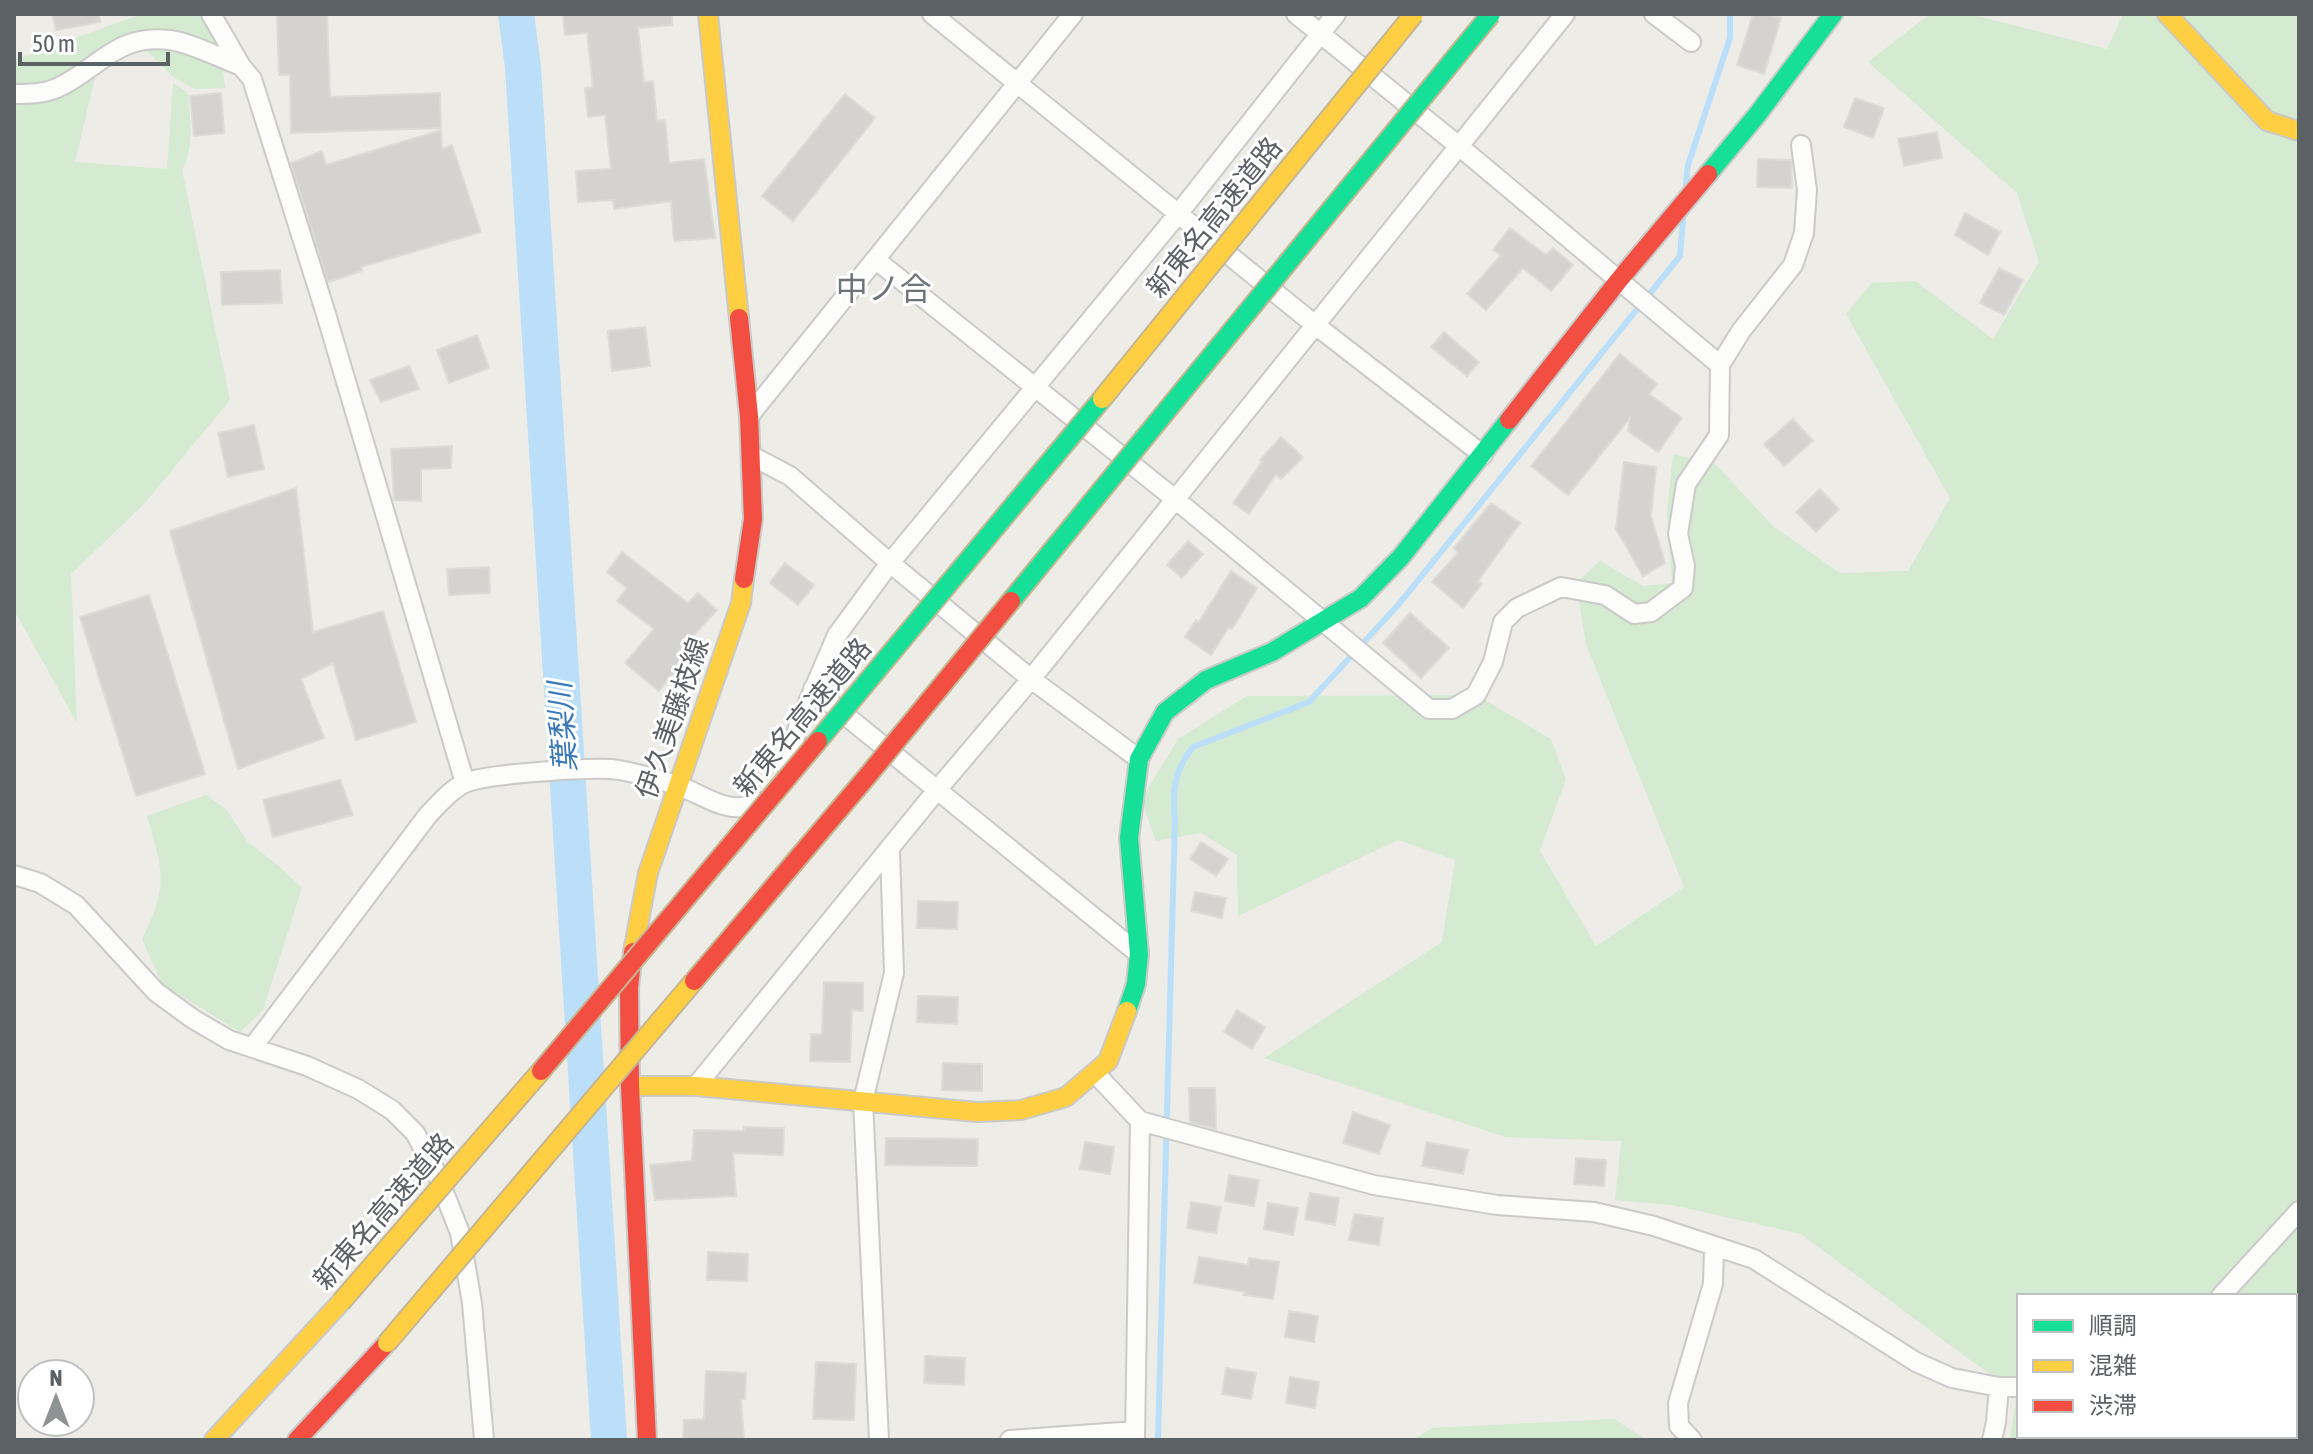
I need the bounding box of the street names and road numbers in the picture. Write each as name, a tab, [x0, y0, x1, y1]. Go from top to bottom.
street label: 新東名高速道路	[1140, 131, 1288, 303]
street label: 新東名高速道路	[727, 632, 877, 802]
street label: 伊久美藤枝線	[630, 633, 714, 803]
street label: 新東名高速道路	[307, 1127, 459, 1295]

